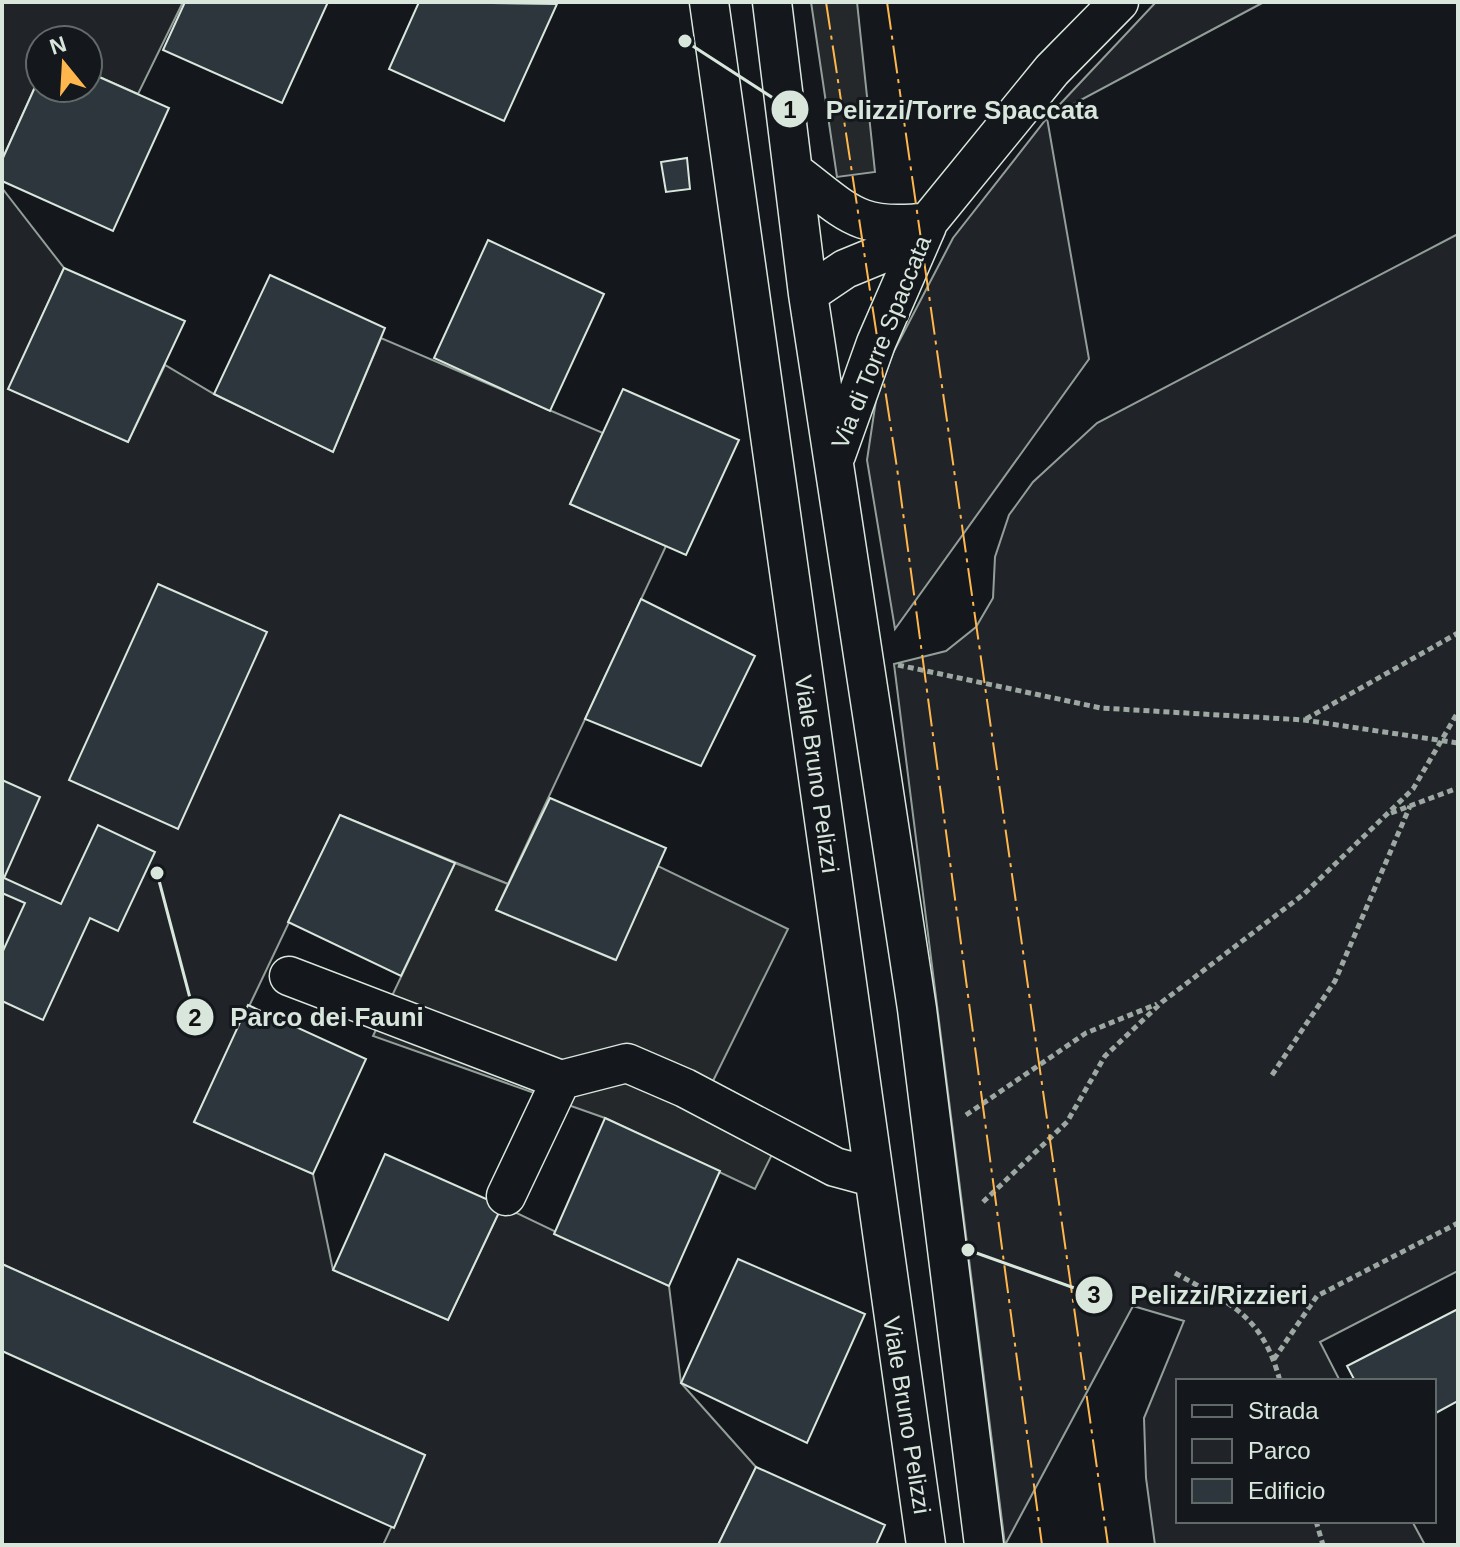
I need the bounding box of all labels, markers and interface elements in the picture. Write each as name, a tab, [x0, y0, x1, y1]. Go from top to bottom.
north arrow	[24, 24, 104, 104]
text: N	[47, 31, 69, 60]
callout: Pelizzi/Torre Spaccata	[770, 84, 1115, 134]
text: Pelizzi/Torre Spaccata	[826, 95, 1099, 125]
text: 1	[783, 96, 797, 123]
street label: Via di Torre Spaccata	[826, 231, 936, 452]
street label: Viale Bruno Pelizzi	[790, 673, 844, 875]
callout: Parco dei Fauni	[175, 992, 440, 1042]
text: Parco dei Fauni	[230, 1002, 424, 1032]
text: 2	[188, 1004, 202, 1031]
callout: Pelizzi/Rizzieri	[1074, 1270, 1323, 1320]
text: Pelizzi/Rizzieri	[1130, 1280, 1308, 1310]
text: 3	[1087, 1281, 1101, 1308]
street label: Viale Bruno Pelizzi	[878, 1314, 936, 1516]
legend	[1176, 1379, 1436, 1523]
text: Strada	[1248, 1397, 1319, 1424]
text: Parco	[1248, 1437, 1311, 1464]
text: Edificio	[1248, 1477, 1325, 1504]

